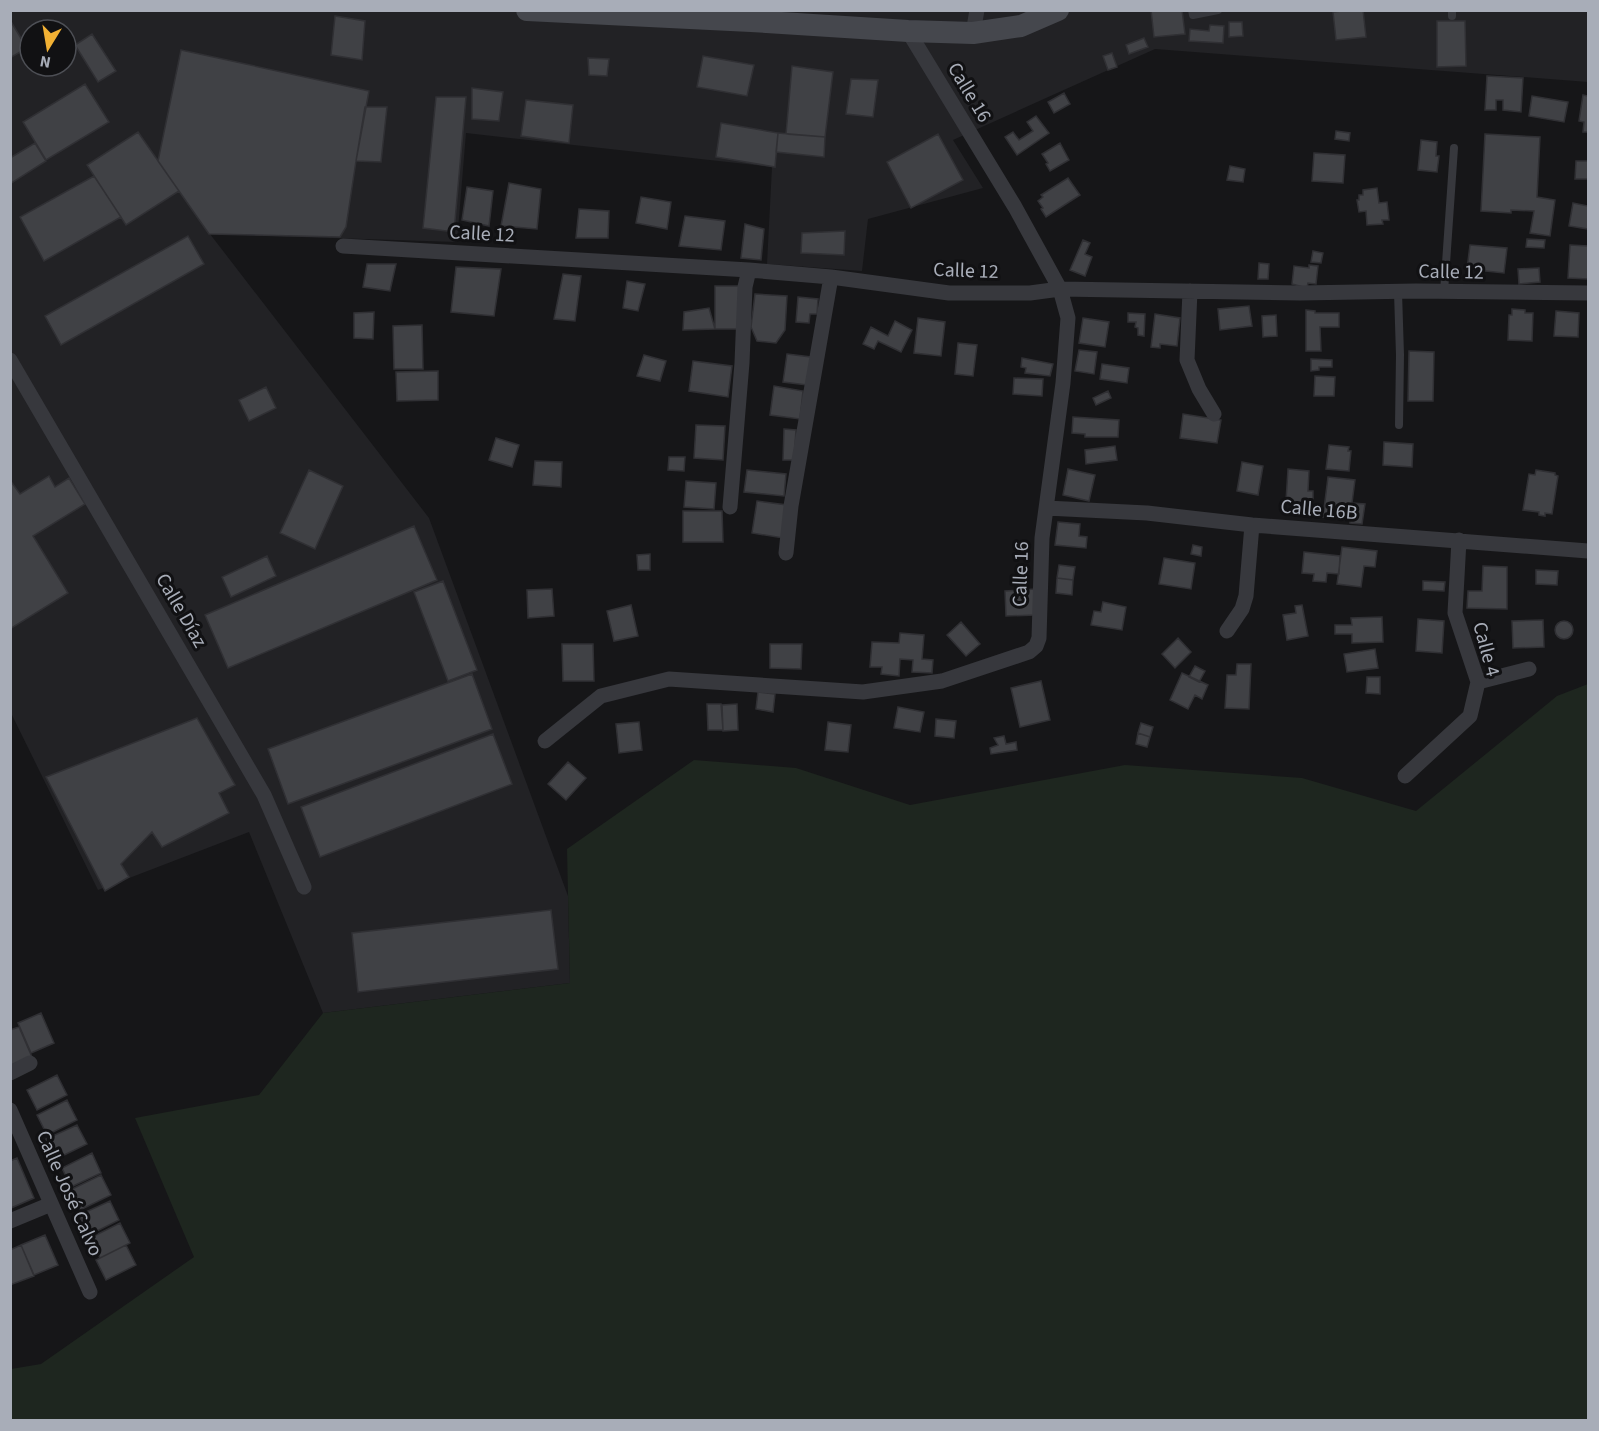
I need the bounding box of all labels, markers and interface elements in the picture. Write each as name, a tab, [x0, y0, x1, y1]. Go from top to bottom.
north arrow	[18, 18, 78, 78]
text: N	[38, 50, 53, 74]
street label: Calle 16	[940, 57, 998, 128]
street label: Calle 12	[449, 218, 515, 250]
street label: Calle 12	[933, 256, 999, 286]
street label: Calle 12	[1418, 257, 1484, 287]
street label: Calle 16B	[1279, 493, 1359, 527]
street label: Calle 16	[1006, 541, 1036, 607]
street label: Calle Díaz	[149, 568, 214, 653]
street label: Calle 4	[1465, 619, 1507, 680]
street label: Calle José Calvo	[29, 1126, 109, 1261]

